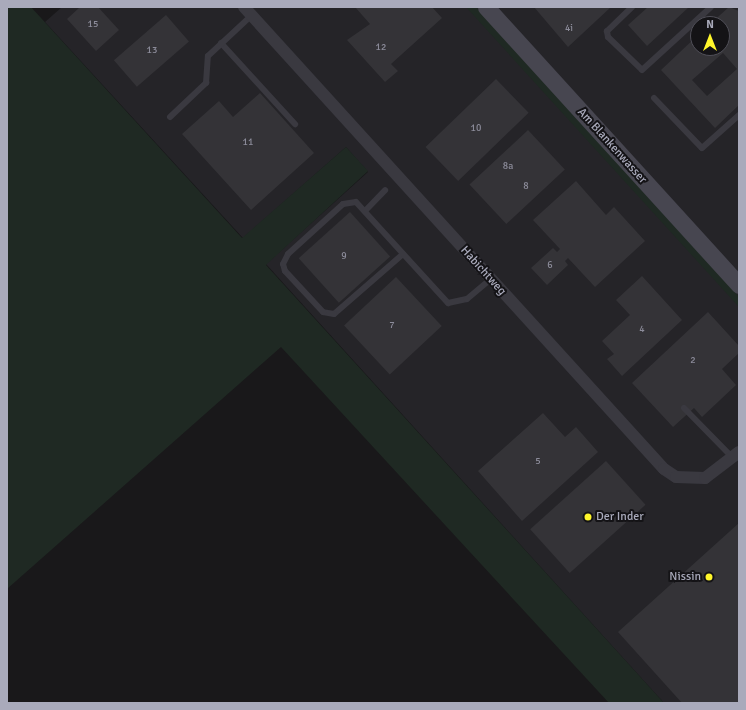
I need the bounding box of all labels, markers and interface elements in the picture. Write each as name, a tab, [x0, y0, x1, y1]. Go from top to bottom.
north arrow	[690, 16, 730, 56]
text: N	[706, 18, 714, 31]
house number: 15	[88, 19, 98, 31]
house number: 4i	[565, 23, 573, 35]
house number: 12	[376, 42, 386, 54]
house number: 13	[147, 45, 157, 57]
street label: Am Blankenwasser	[574, 105, 650, 187]
house number: 10	[471, 123, 481, 135]
house number: 11	[243, 137, 253, 149]
house number: 8a	[503, 161, 513, 173]
house number: 8	[523, 181, 529, 193]
street label: Habichtweg	[457, 243, 509, 299]
house number: 9	[341, 251, 347, 263]
house number: 6	[547, 260, 553, 272]
house number: 7	[389, 320, 395, 332]
house number: 4	[639, 324, 645, 336]
house number: 2	[690, 355, 696, 367]
house number: 5	[535, 456, 541, 468]
place label: Der Inder	[596, 510, 644, 524]
marker: Der Inder	[583, 512, 593, 522]
place label: Nissin	[669, 570, 701, 584]
marker: Nissin	[704, 572, 714, 582]

